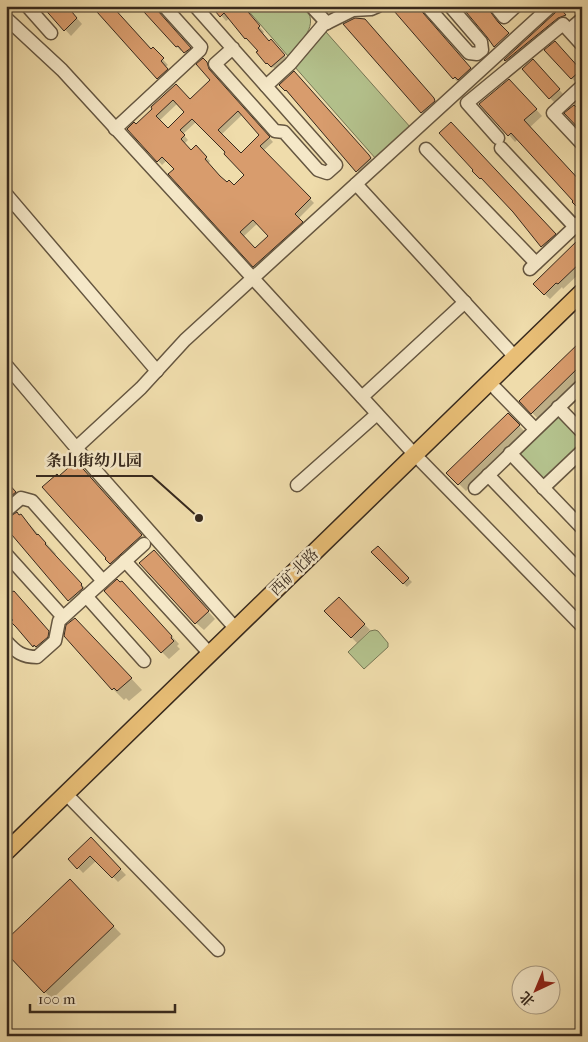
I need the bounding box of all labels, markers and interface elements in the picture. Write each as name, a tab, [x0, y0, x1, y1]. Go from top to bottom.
callout: 条山街幼儿园	[36, 445, 152, 476]
text: 条山街幼儿园	[46, 451, 142, 470]
street label: 西矿北路	[266, 545, 322, 599]
north arrow	[510, 964, 560, 1014]
scale bar	[30, 982, 175, 1014]
text: 北	[516, 988, 538, 1010]
text: 100 m	[38, 990, 76, 1008]

